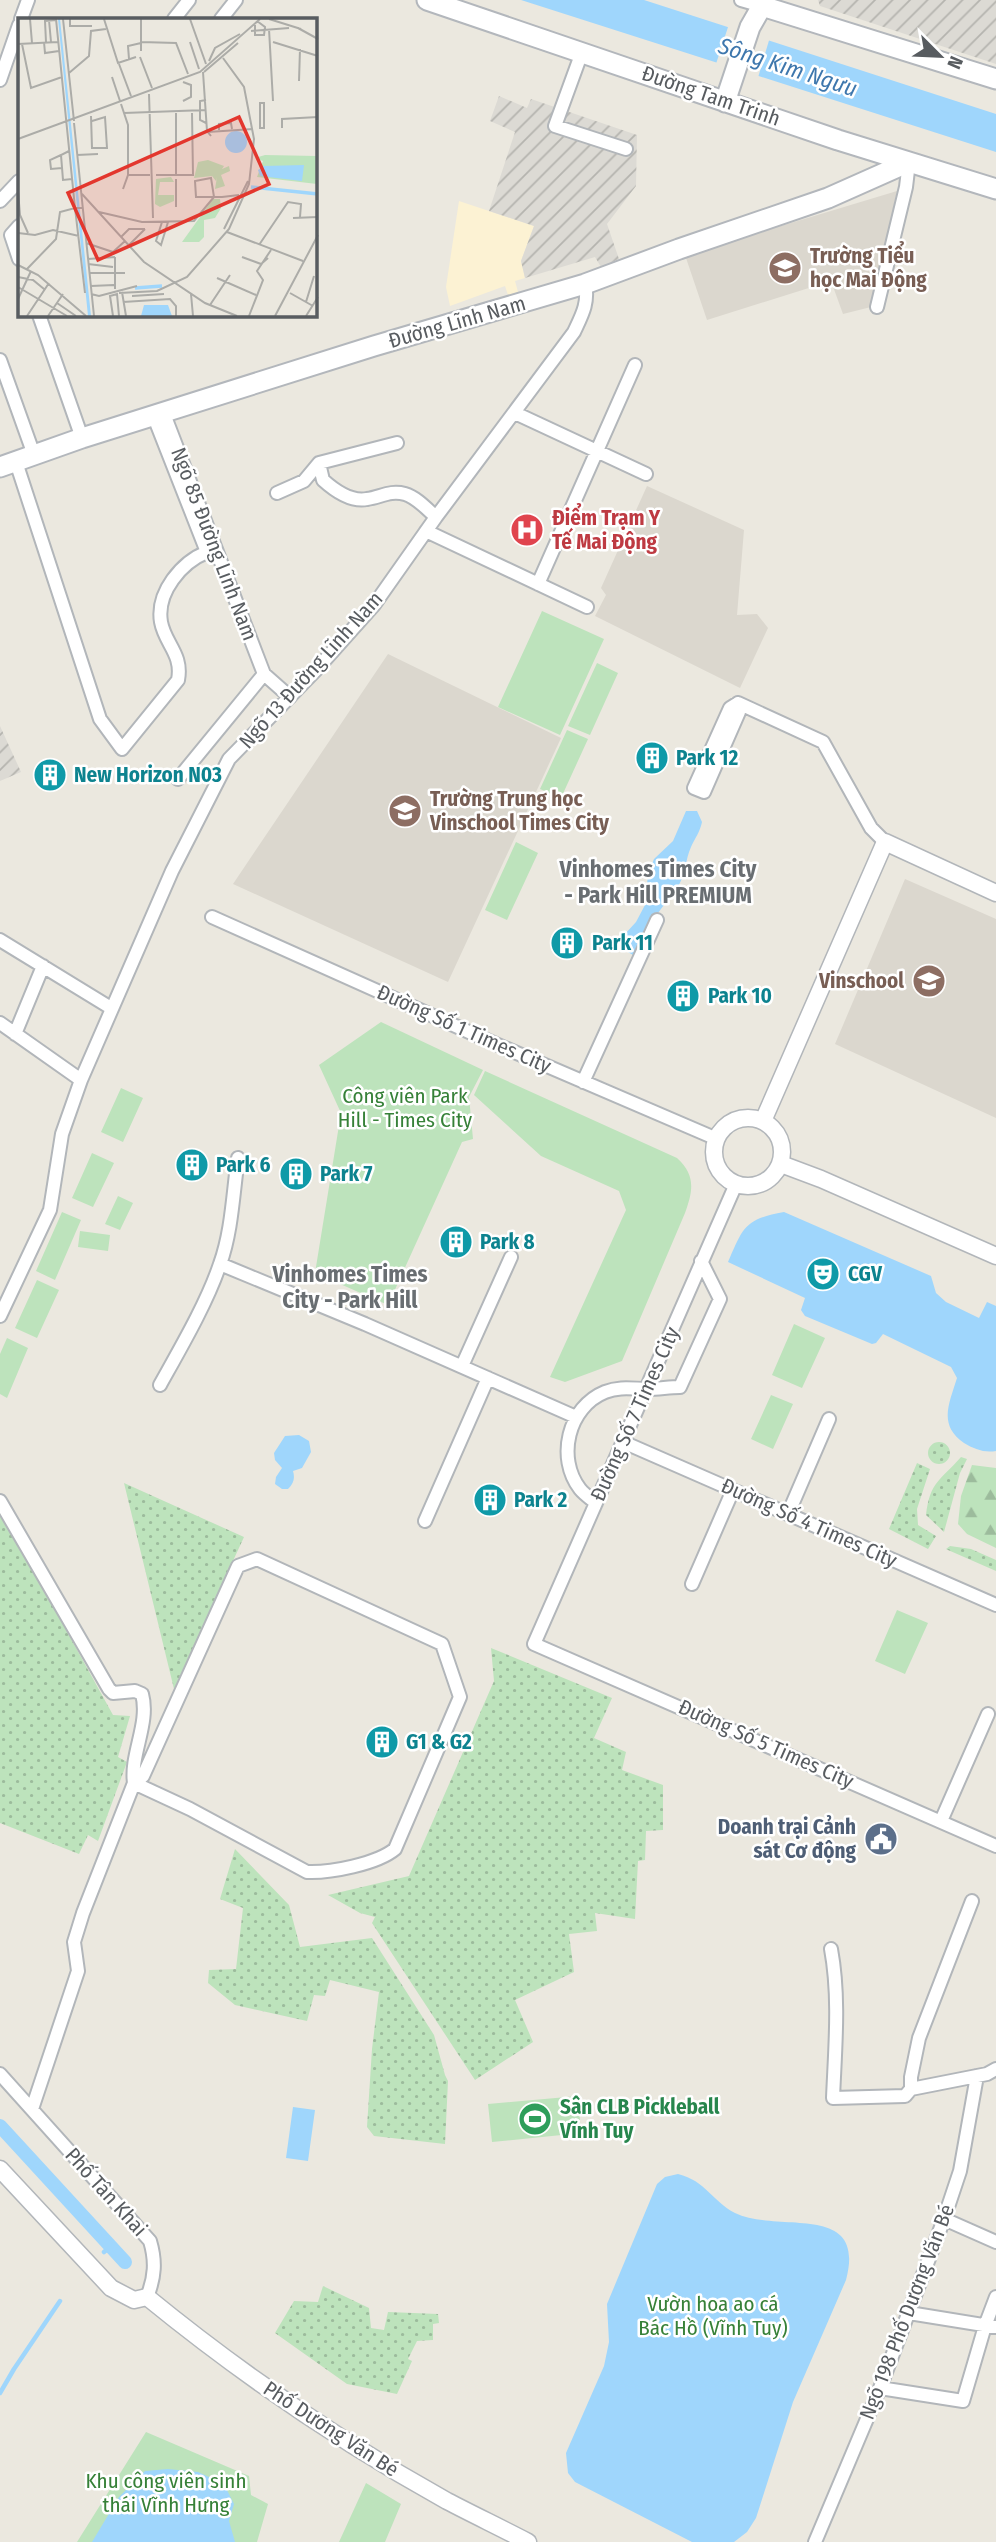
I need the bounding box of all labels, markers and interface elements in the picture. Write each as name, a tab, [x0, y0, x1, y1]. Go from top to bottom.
inset map	[18, 18, 317, 317]
north arrow	[905, 21, 975, 91]
water label: Sông Kim Ngưu	[714, 31, 861, 103]
text: N	[942, 53, 968, 73]
street label: Đường Tam Trinh	[638, 60, 784, 132]
place label: Trường Tiểu học Mai Động	[810, 241, 927, 293]
school or university icon: Trường Tiểu học Mai Động	[766, 249, 804, 287]
street label: Đường Lĩnh Nam	[385, 290, 529, 354]
street label: Ngõ 85 Đường Lĩnh Nam	[165, 444, 263, 644]
place label: Điểm Trạm Y Tế Mai Động	[552, 503, 661, 555]
hospital icon: Điểm Trạm Y Tế Mai Động	[508, 511, 546, 549]
street label: Ngõ 13 Đường Lĩnh Nam	[234, 586, 388, 754]
building icon: Park 12	[633, 739, 671, 777]
place label: Park 12	[676, 745, 738, 771]
building icon: New Horizon N03	[31, 756, 69, 794]
place label: New Horizon N03	[74, 762, 222, 788]
place label: Trường Trung học Vinschool Times City	[429, 786, 610, 836]
school or university icon: Trường Trung học Vinschool Times City	[386, 792, 424, 830]
district label: Vinhomes Times City - Park Hill PREMIUM	[559, 855, 757, 909]
building icon: Park 11	[548, 924, 586, 962]
place label: Park 11	[592, 930, 653, 956]
school or university icon: Vinschool	[910, 962, 948, 1000]
place label: Vinschool	[818, 968, 904, 994]
building icon: Park 10	[664, 977, 702, 1015]
street label: Đường Số 1 Times City	[373, 979, 556, 1079]
place label: Park 10	[708, 983, 772, 1009]
park label: Công viên Park Hill - Times City	[338, 1083, 473, 1133]
building icon: Park 6	[173, 1146, 211, 1184]
place label: Park 6	[216, 1152, 271, 1178]
building icon: Park 7	[277, 1155, 315, 1193]
place label: Park 7	[320, 1161, 373, 1187]
building icon: Park 8	[437, 1223, 475, 1261]
place label: Park 8	[480, 1229, 535, 1255]
theatre icon: CGV	[804, 1255, 842, 1293]
district label: Vinhomes Times City - Park Hill	[272, 1260, 428, 1314]
place label: CGV	[848, 1261, 883, 1287]
street label: Đường Số 7 Times City	[585, 1322, 685, 1505]
street label: Đường Số 4 Times City	[717, 1472, 902, 1574]
building icon: Park 2	[471, 1481, 509, 1519]
place label: Park 2	[514, 1487, 568, 1513]
street label: Đường Số 5 Times City	[674, 1694, 858, 1795]
building icon: G1 & G2	[363, 1723, 401, 1761]
place label: G1 & G2	[406, 1729, 472, 1755]
place label: Doanh trại Cảnh sát Cơ động	[718, 1814, 857, 1864]
public building icon: Doanh trại Cảnh sát Cơ động	[862, 1820, 900, 1858]
place label: Sân CLB Pickleball Vĩnh Tuy	[559, 2094, 720, 2144]
sports icon: Sân CLB Pickleball Vĩnh Tuy	[516, 2100, 554, 2138]
street label: Phố Tân Khai	[59, 2142, 153, 2242]
street label: Ngõ 198 Phố Dương Văn Bé	[854, 2201, 960, 2423]
park label: Vườn hoa ao cá Bác Hồ (Vĩnh Tuy)	[638, 2291, 788, 2341]
street label: Phố Dương Văn Bé	[258, 2376, 404, 2482]
park label: Khu công viên sinh thái Vĩnh Hưng	[85, 2468, 247, 2518]

